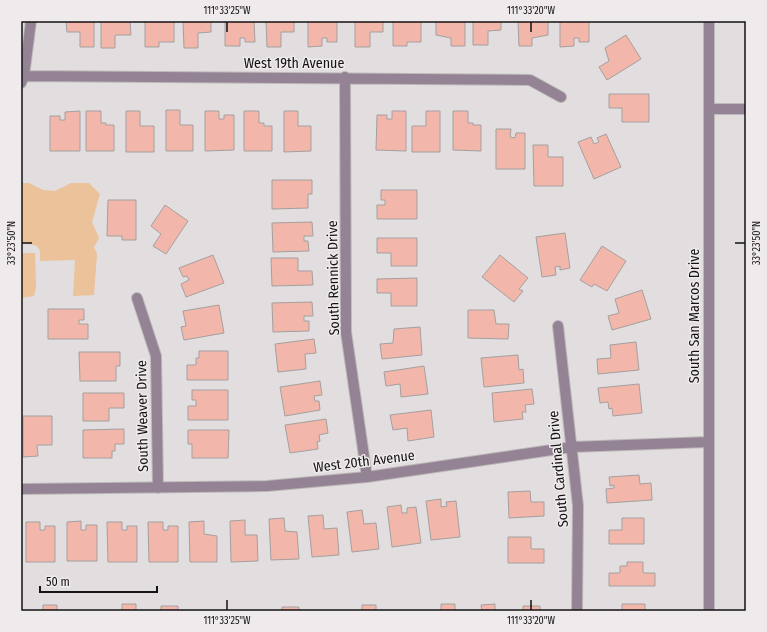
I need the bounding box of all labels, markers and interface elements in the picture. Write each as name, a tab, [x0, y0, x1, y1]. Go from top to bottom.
text: 111°33'25"W	[203, 5, 251, 17]
text: 111°33'20"W	[507, 5, 555, 17]
street label: West 19th Avenue	[244, 55, 344, 72]
street label: South Rennick Drive	[324, 220, 343, 336]
text: 33°23'50"N	[6, 221, 18, 265]
text: 33°23'50"N	[751, 221, 763, 265]
street label: South San Marcos Drive	[686, 249, 703, 383]
street label: South Weaver Drive	[133, 360, 152, 472]
street label: South Cardinal Drive	[545, 410, 572, 528]
street label: West 20th Avenue	[312, 447, 416, 476]
scale bar	[40, 568, 157, 594]
text: 50 m	[46, 575, 70, 589]
text: 111°33'25"W	[203, 615, 251, 627]
text: 111°33'20"W	[507, 615, 555, 627]

